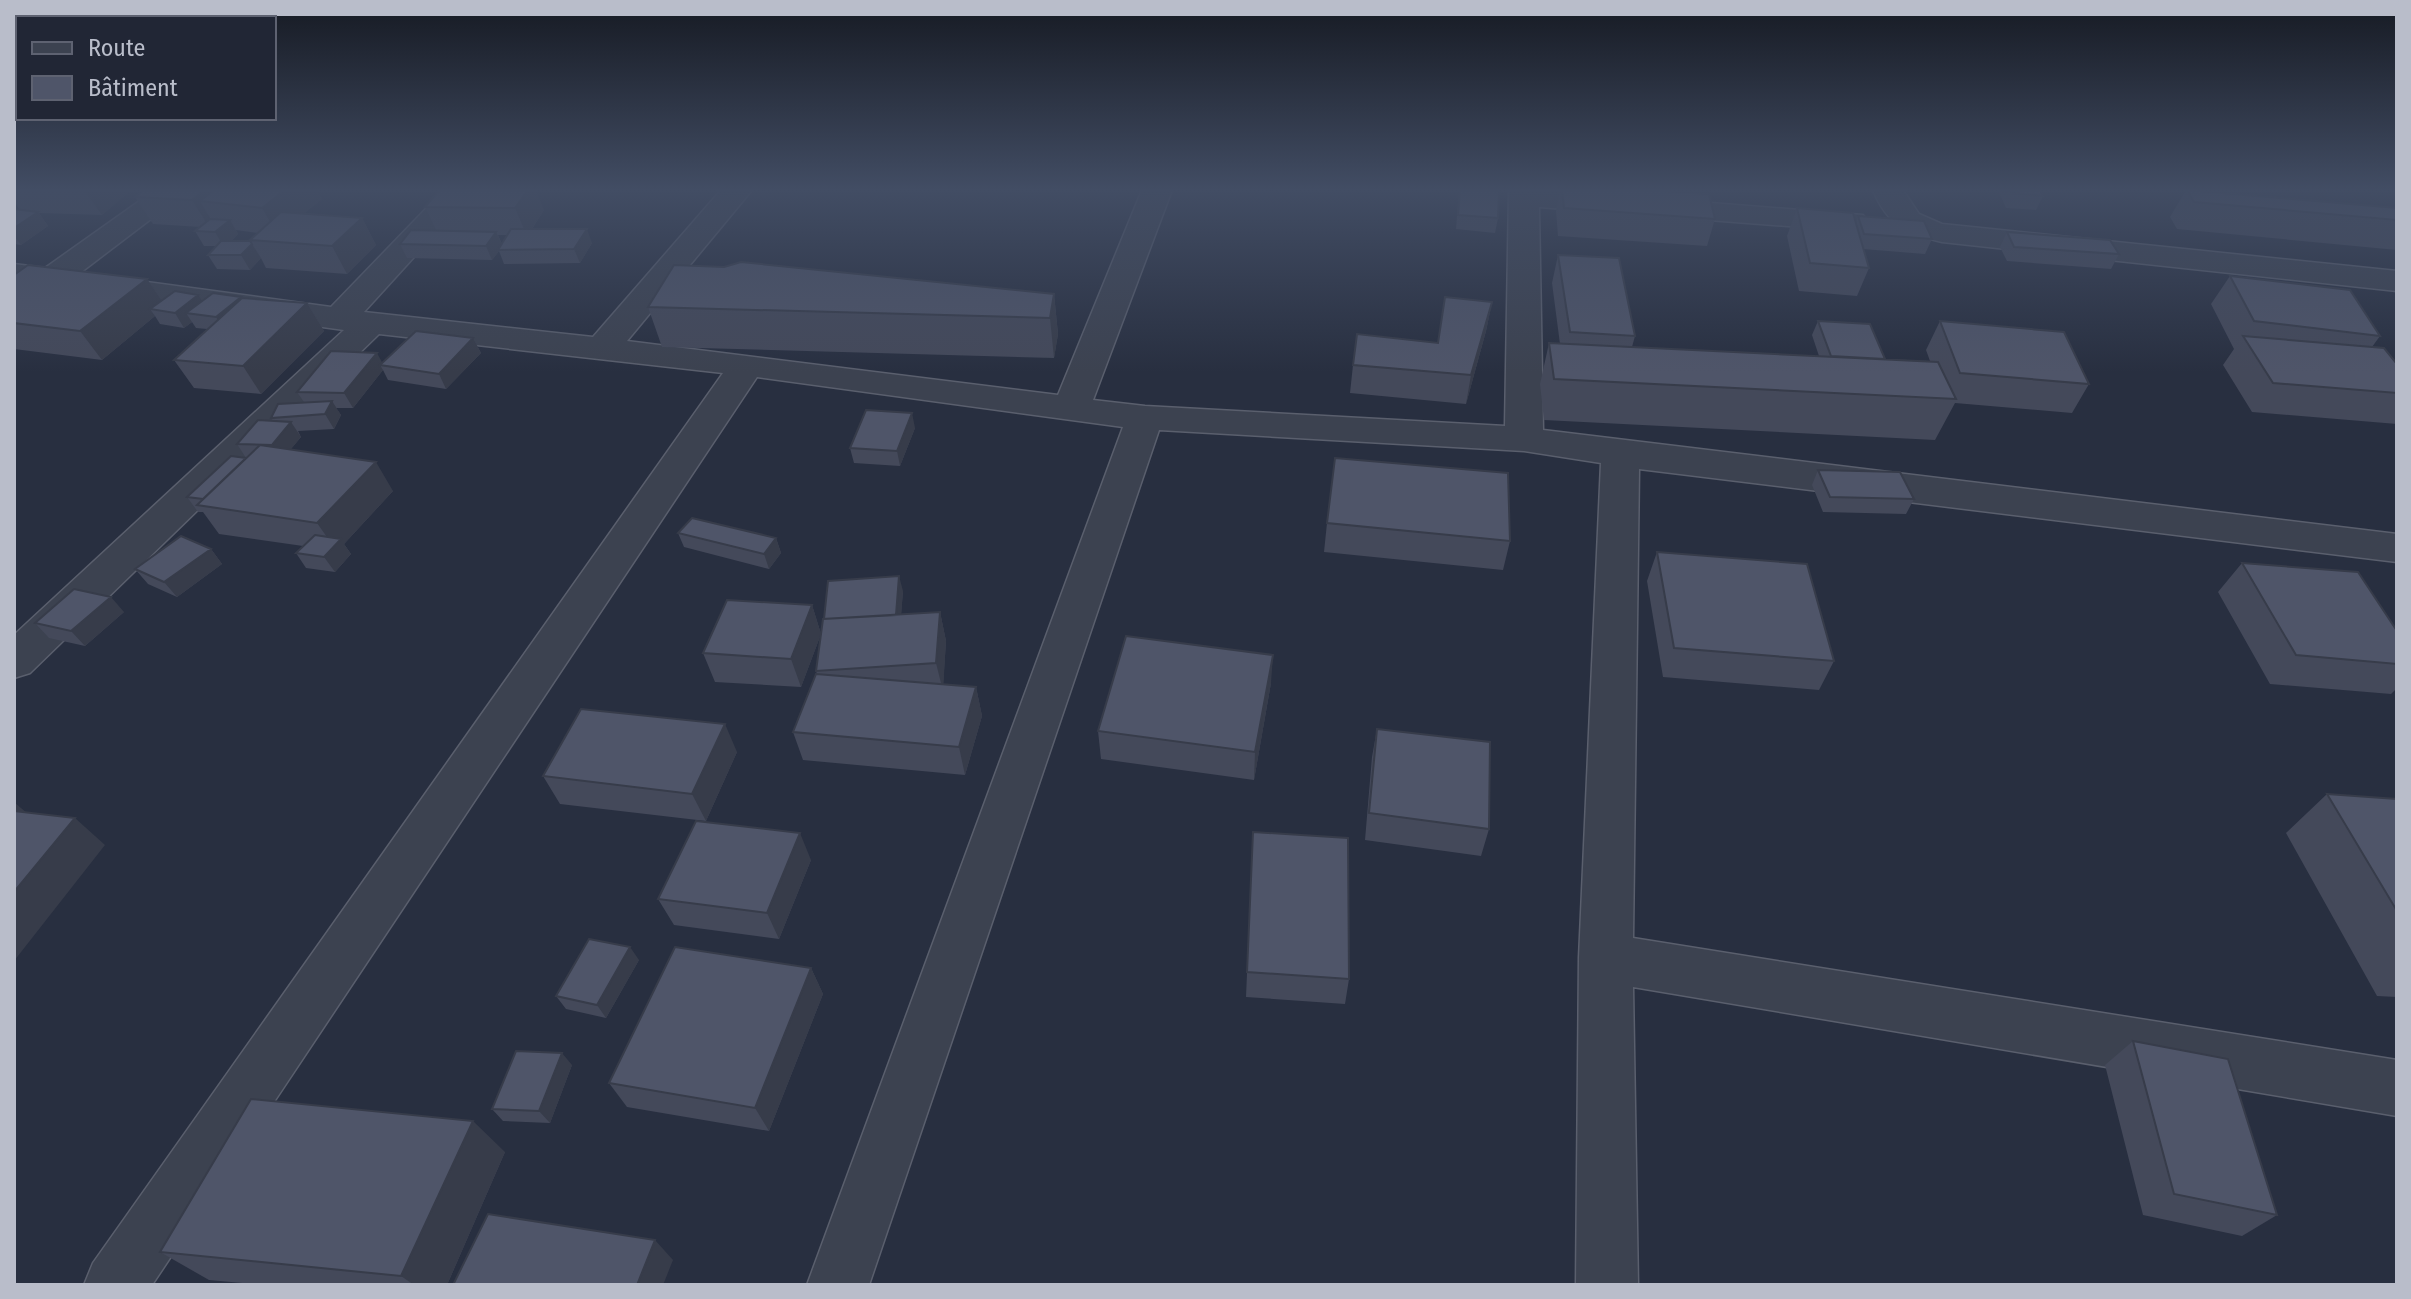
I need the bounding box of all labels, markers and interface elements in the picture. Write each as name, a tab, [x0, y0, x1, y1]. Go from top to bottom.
legend	[16, 16, 276, 120]
text: Route	[88, 34, 145, 62]
text: Bâtiment	[88, 74, 178, 102]

